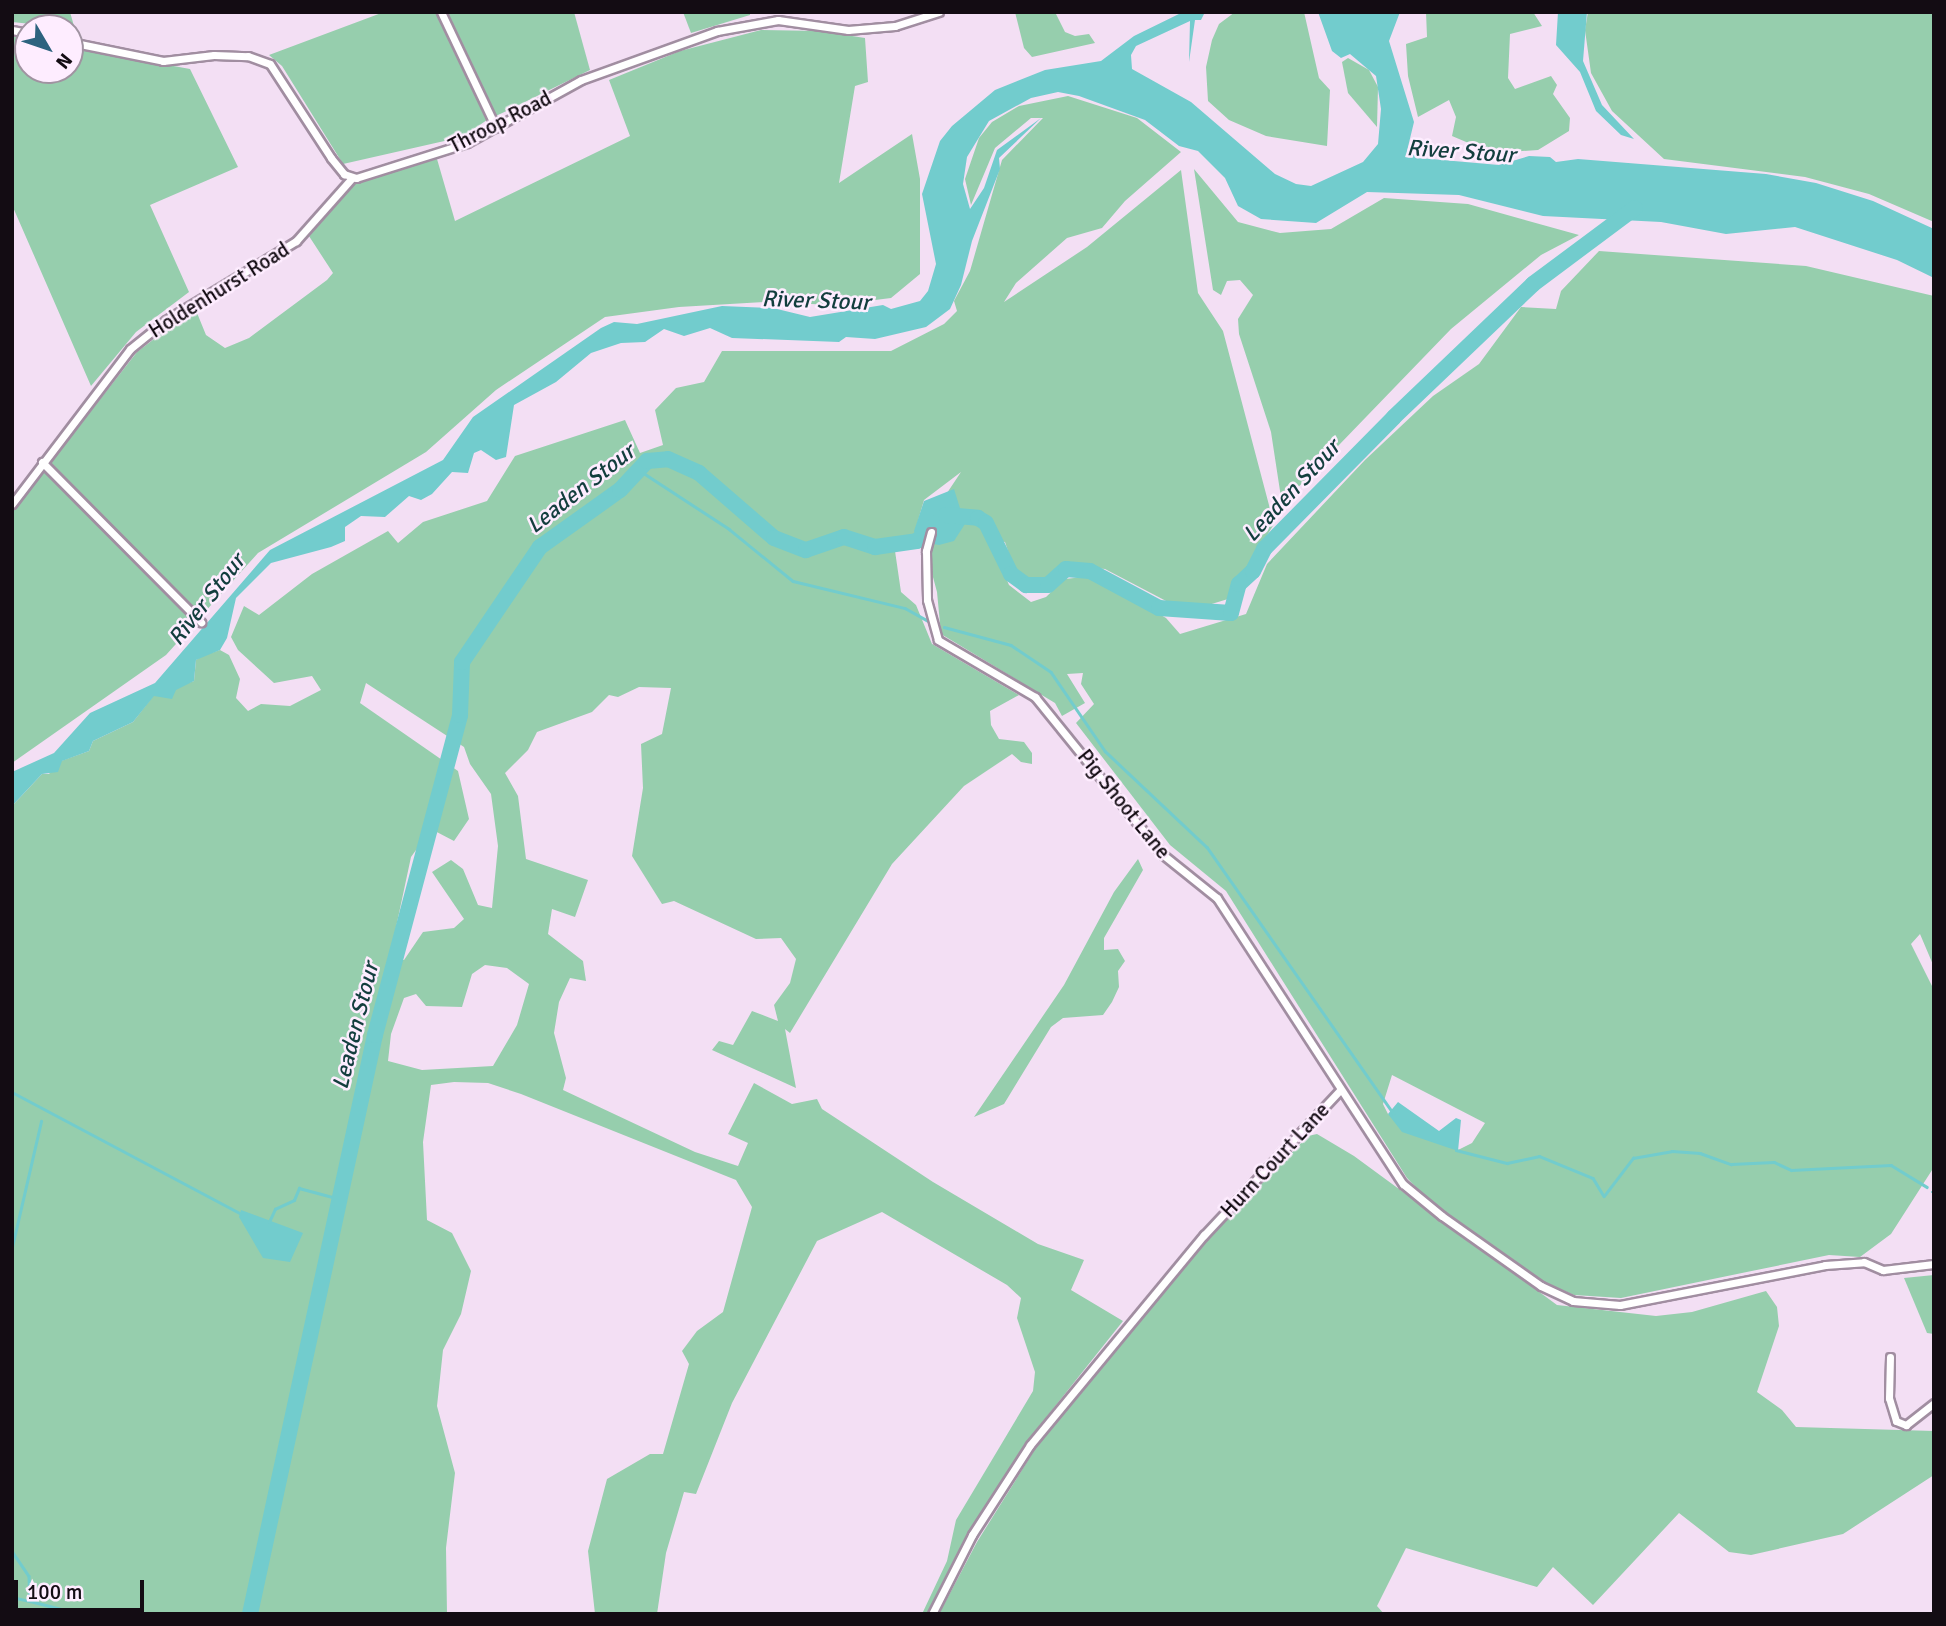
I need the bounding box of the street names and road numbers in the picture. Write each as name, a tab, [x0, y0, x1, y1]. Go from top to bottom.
street label: Throop Road	[445, 85, 555, 159]
street label: Holdenhurst Road	[144, 237, 294, 343]
street label: Pig Shoot Lane	[1072, 744, 1176, 864]
street label: Hurn Court Lane	[1215, 1097, 1335, 1223]

